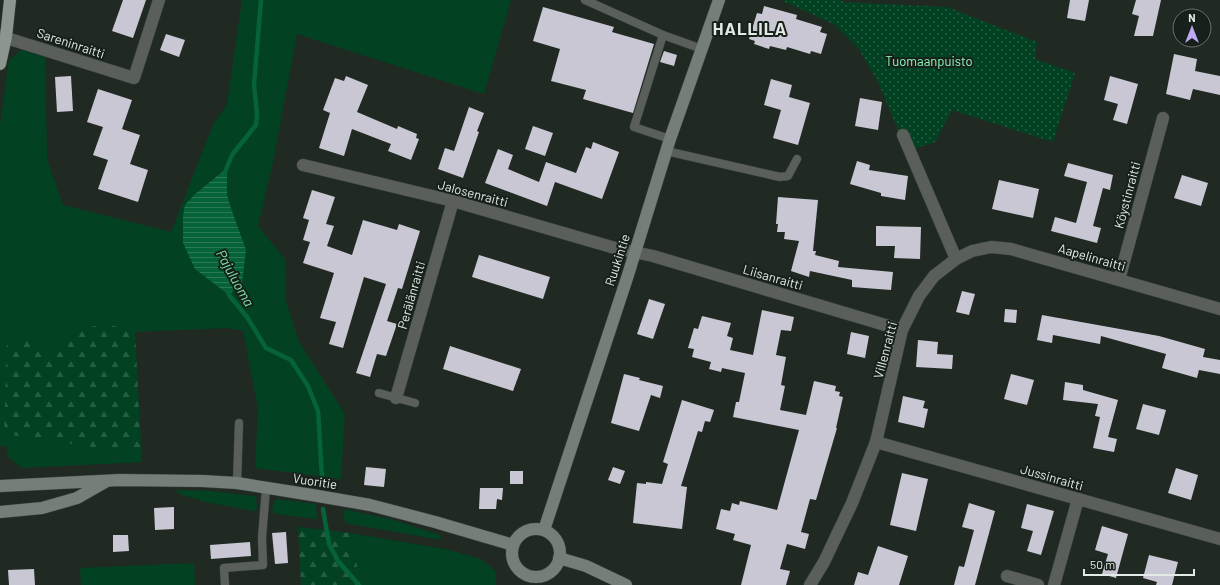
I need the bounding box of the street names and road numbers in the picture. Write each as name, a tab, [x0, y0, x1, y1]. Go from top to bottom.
street label: Sareninraitti	[35, 24, 107, 62]
street label: Köystinraitti	[1110, 160, 1144, 230]
street label: Jalosenraitti	[436, 176, 510, 210]
street label: Ruukintie	[601, 232, 633, 288]
street label: Aapelinraitti	[1056, 240, 1128, 274]
street label: Perälänraitti	[394, 259, 428, 331]
street label: Liisanraitti	[741, 261, 805, 293]
street label: Villenraitti	[870, 320, 900, 380]
street label: Jussinraitti	[1019, 460, 1085, 494]
street label: Vuoritie	[292, 470, 338, 492]

